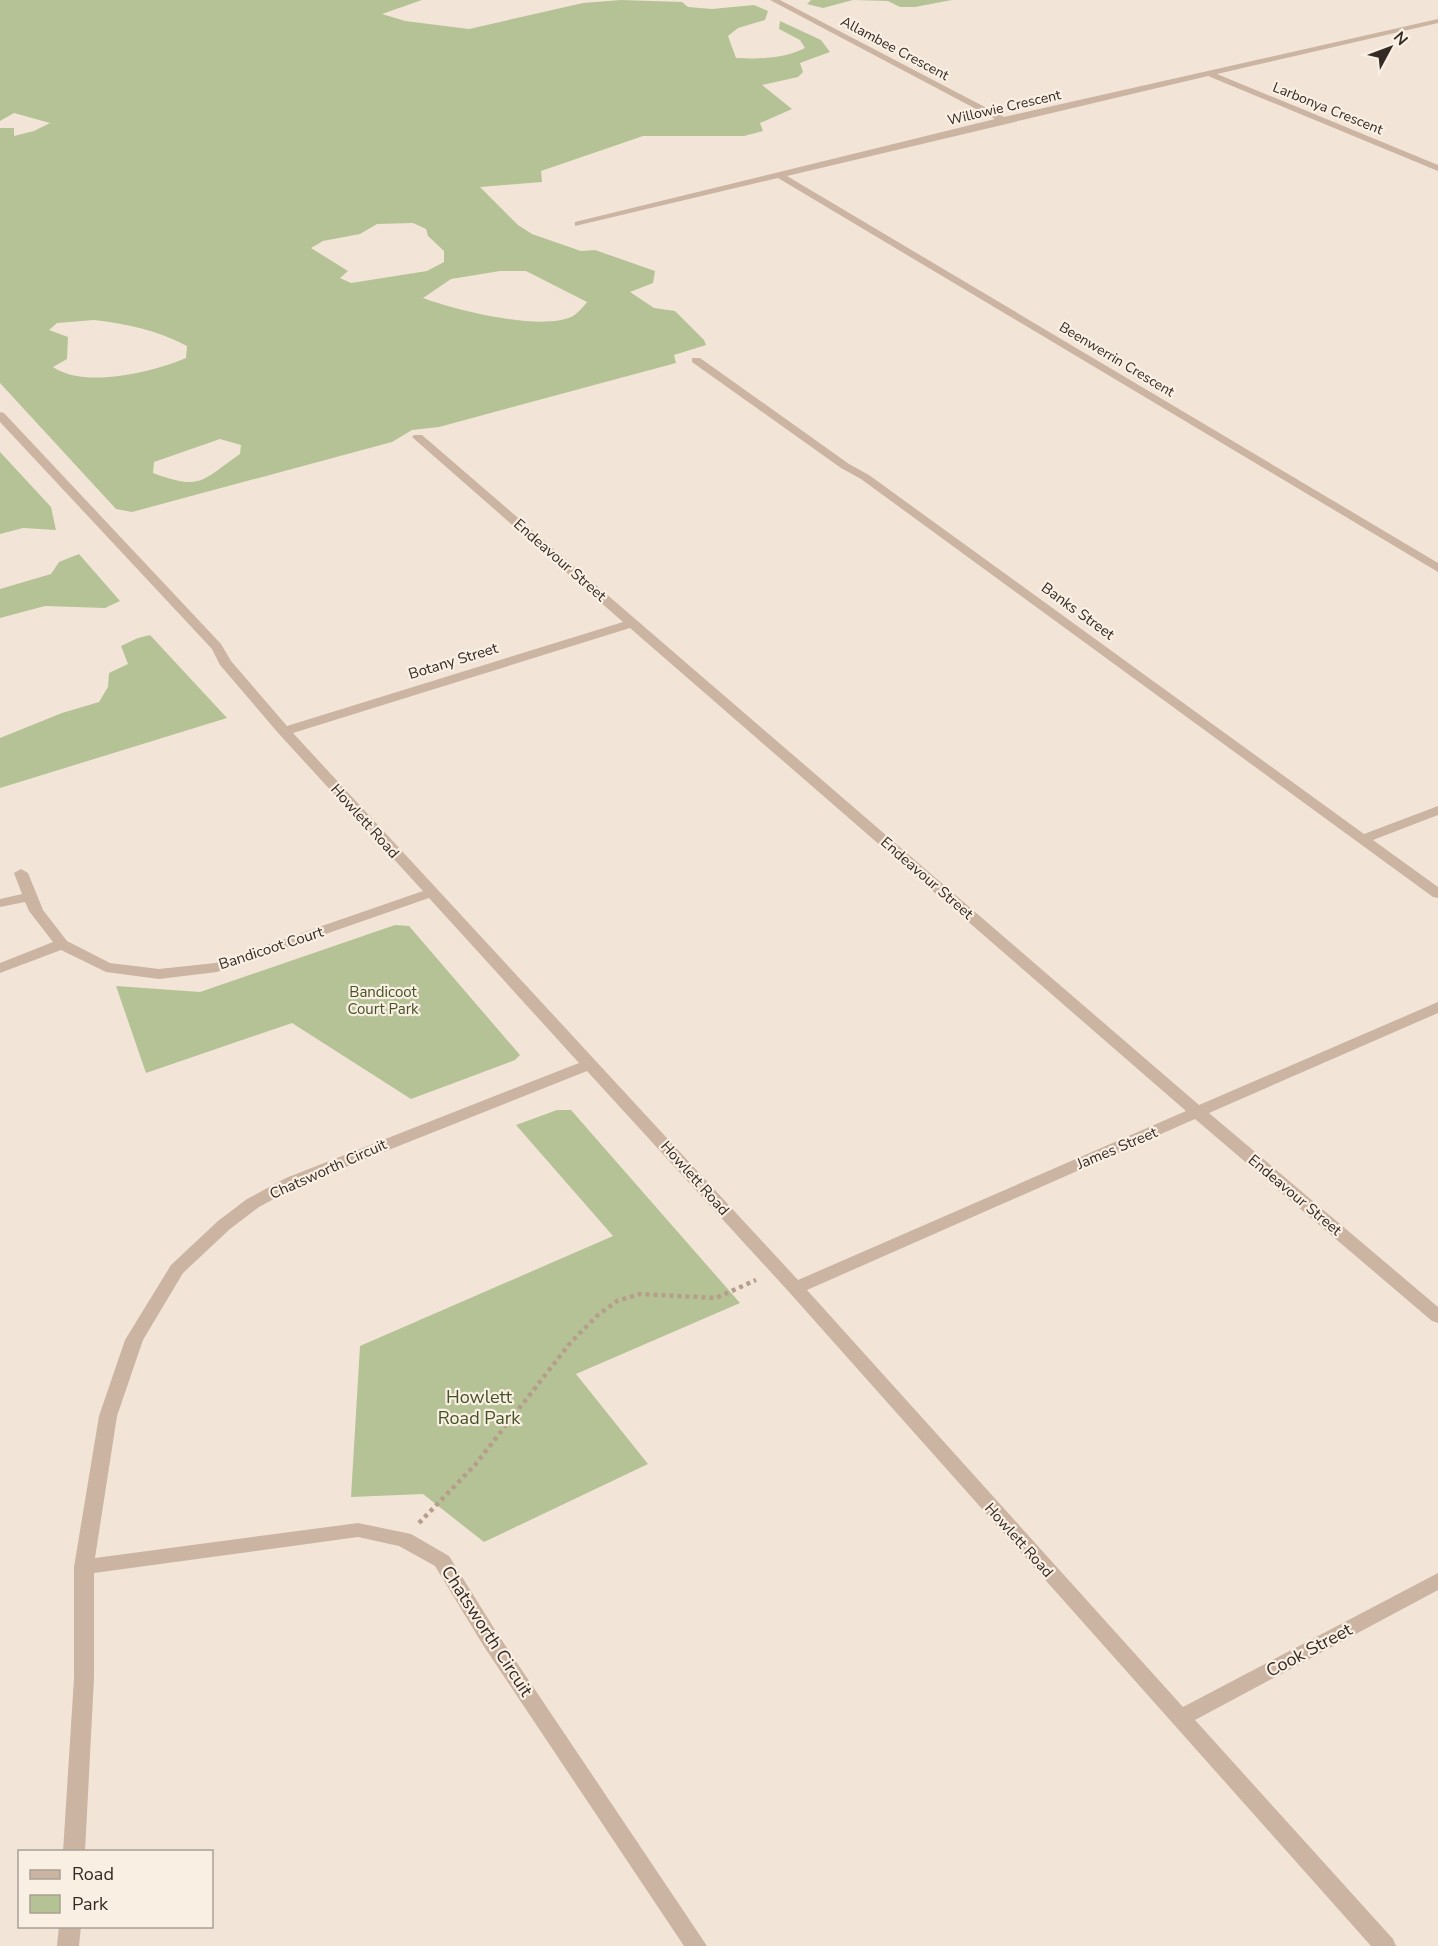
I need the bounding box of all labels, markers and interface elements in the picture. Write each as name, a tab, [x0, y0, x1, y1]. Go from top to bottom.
street label: Allambee Crescent	[837, 12, 952, 85]
north arrow	[1360, 18, 1420, 78]
text: N	[1388, 27, 1413, 51]
street label: Larbonya Crescent	[1270, 78, 1386, 139]
street label: Willowie Crescent	[946, 85, 1063, 130]
street label: Beenwerrin Crescent	[1056, 317, 1178, 401]
street label: Endeavour Street	[510, 514, 611, 606]
street label: Banks Street	[1037, 578, 1119, 645]
street label: Botany Street	[406, 638, 501, 684]
street label: Howlett Road	[326, 780, 404, 862]
street label: Endeavour Street	[877, 832, 978, 924]
street label: Bandicoot Court	[216, 921, 326, 974]
park label: Bandicoot Court Park	[347, 982, 419, 1019]
street label: James Street	[1073, 1122, 1161, 1174]
street label: Chatsworth Circuit	[266, 1134, 390, 1204]
street label: Howlett Road	[656, 1137, 734, 1219]
street label: Endeavour Street	[1244, 1150, 1347, 1241]
park label: Howlett Road Park	[438, 1385, 521, 1430]
street label: Howlett Road	[980, 1499, 1058, 1581]
street label: Chatsworth Circuit	[436, 1561, 539, 1702]
street label: Cook Street	[1262, 1617, 1357, 1683]
legend	[18, 1850, 213, 1928]
text: Road	[72, 1862, 114, 1886]
text: Park	[72, 1892, 109, 1916]

